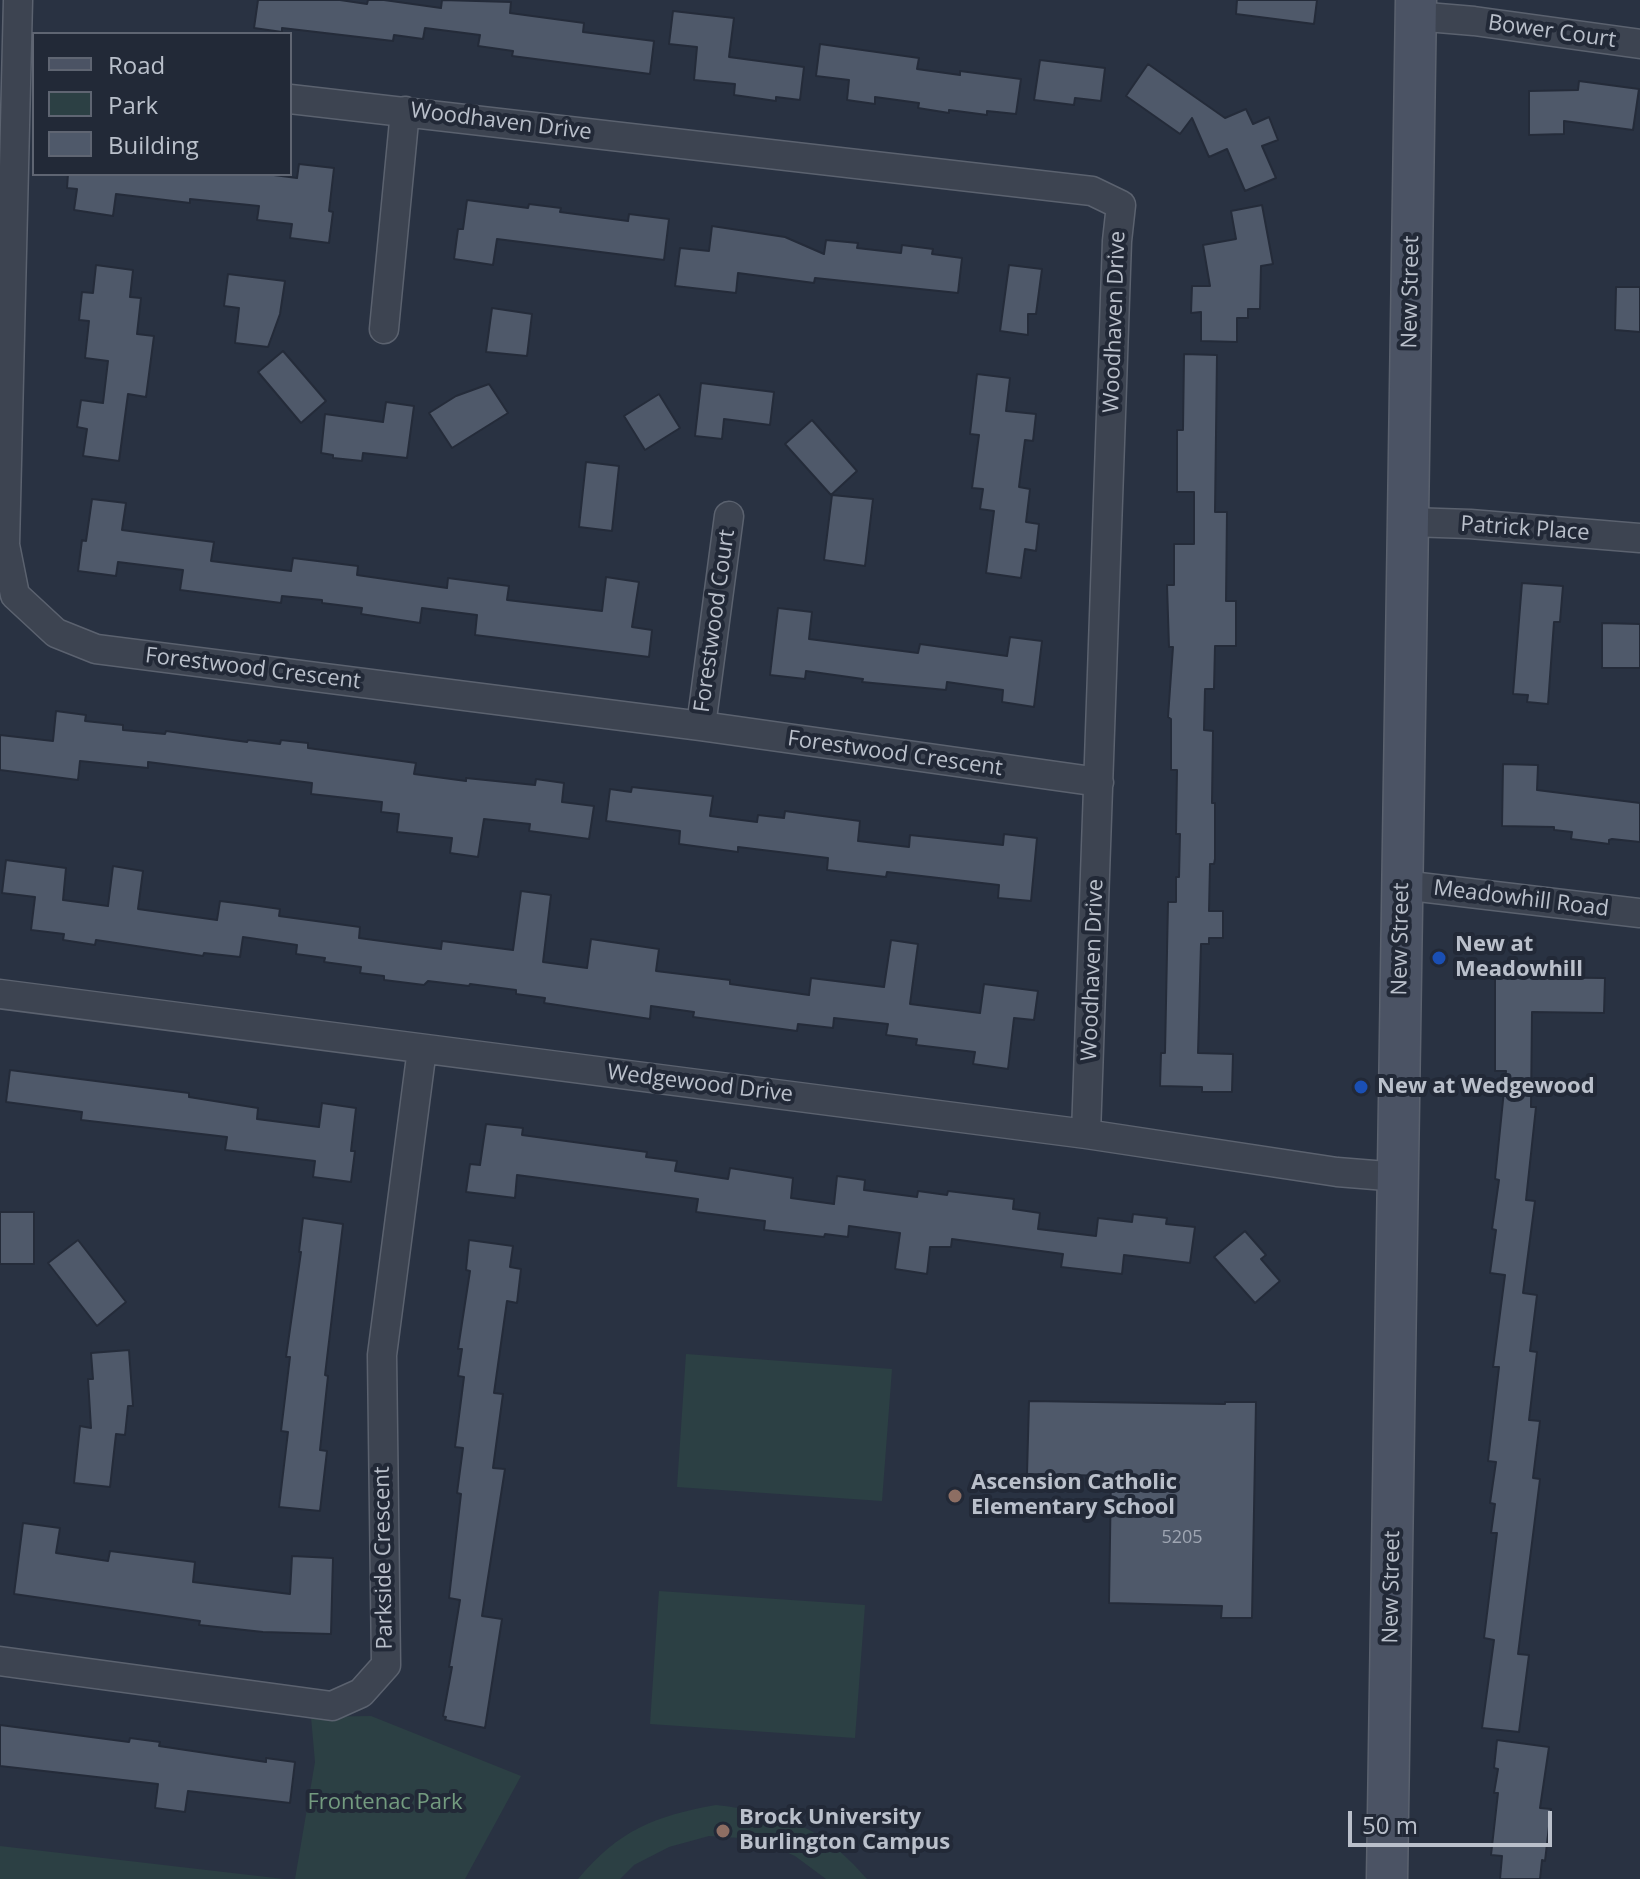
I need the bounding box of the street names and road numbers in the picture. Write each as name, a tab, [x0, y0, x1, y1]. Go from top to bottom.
street label: Bower Court	[1486, 10, 1618, 54]
street label: Woodhaven Drive	[409, 98, 593, 146]
street label: Woodhaven Drive	[1099, 230, 1131, 414]
street label: New Street	[1397, 235, 1425, 349]
street label: Patrick Place	[1459, 511, 1591, 547]
street label: Forestwood Court	[689, 528, 741, 714]
street label: Forestwood Crescent	[144, 643, 362, 695]
street label: Forestwood Crescent	[786, 726, 1004, 782]
street label: Meadowhill Road	[1432, 875, 1610, 923]
street label: Woodhaven Drive	[1077, 878, 1109, 1062]
street label: New Street	[1387, 882, 1415, 996]
street label: Wedgewood Drive	[606, 1060, 794, 1108]
street label: Parkside Crescent	[369, 1466, 399, 1650]
street label: New Street	[1378, 1530, 1406, 1644]

